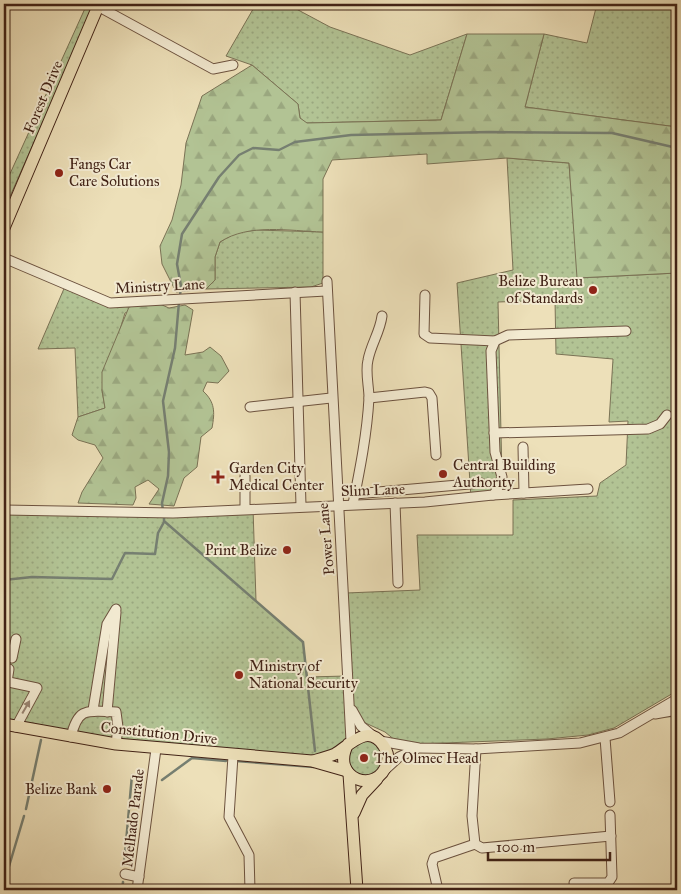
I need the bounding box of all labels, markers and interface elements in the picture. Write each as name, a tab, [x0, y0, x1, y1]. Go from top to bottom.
street label: Forest Drive	[20, 58, 66, 136]
place label: Fangs Car Care Solutions	[69, 155, 159, 190]
marker: Fangs Car Care Solutions	[53, 167, 65, 179]
place label: Belize Bureau of Standards	[498, 272, 583, 307]
street label: Ministry Lane	[114, 275, 206, 297]
marker: Belize Bureau of Standards	[587, 284, 599, 296]
place label: Central Building Authority	[452, 456, 556, 491]
place label: Garden City Medical Center	[229, 459, 324, 494]
marker: Central Building Authority	[437, 468, 449, 480]
marker: Garden City Medical Center	[211, 470, 225, 484]
street label: Slim Lane	[340, 480, 406, 500]
street label: Power Lane	[314, 502, 338, 576]
place label: Print Belize	[205, 541, 277, 559]
marker: Print Belize	[281, 544, 293, 556]
place label: Ministry of National Security	[249, 657, 359, 692]
marker: Ministry of National Security	[233, 669, 245, 681]
one-way arrow	[22, 701, 31, 714]
street label: Constitution Drive	[100, 718, 218, 748]
place label: The Olmec Head	[374, 749, 479, 767]
marker: The Olmec Head	[358, 752, 370, 764]
street label: Melhado Parade	[118, 768, 148, 868]
place label: Belize Bank	[25, 780, 97, 798]
marker: Belize Bank	[101, 783, 113, 795]
scale bar	[488, 829, 611, 861]
text: 100 m	[496, 838, 536, 856]

